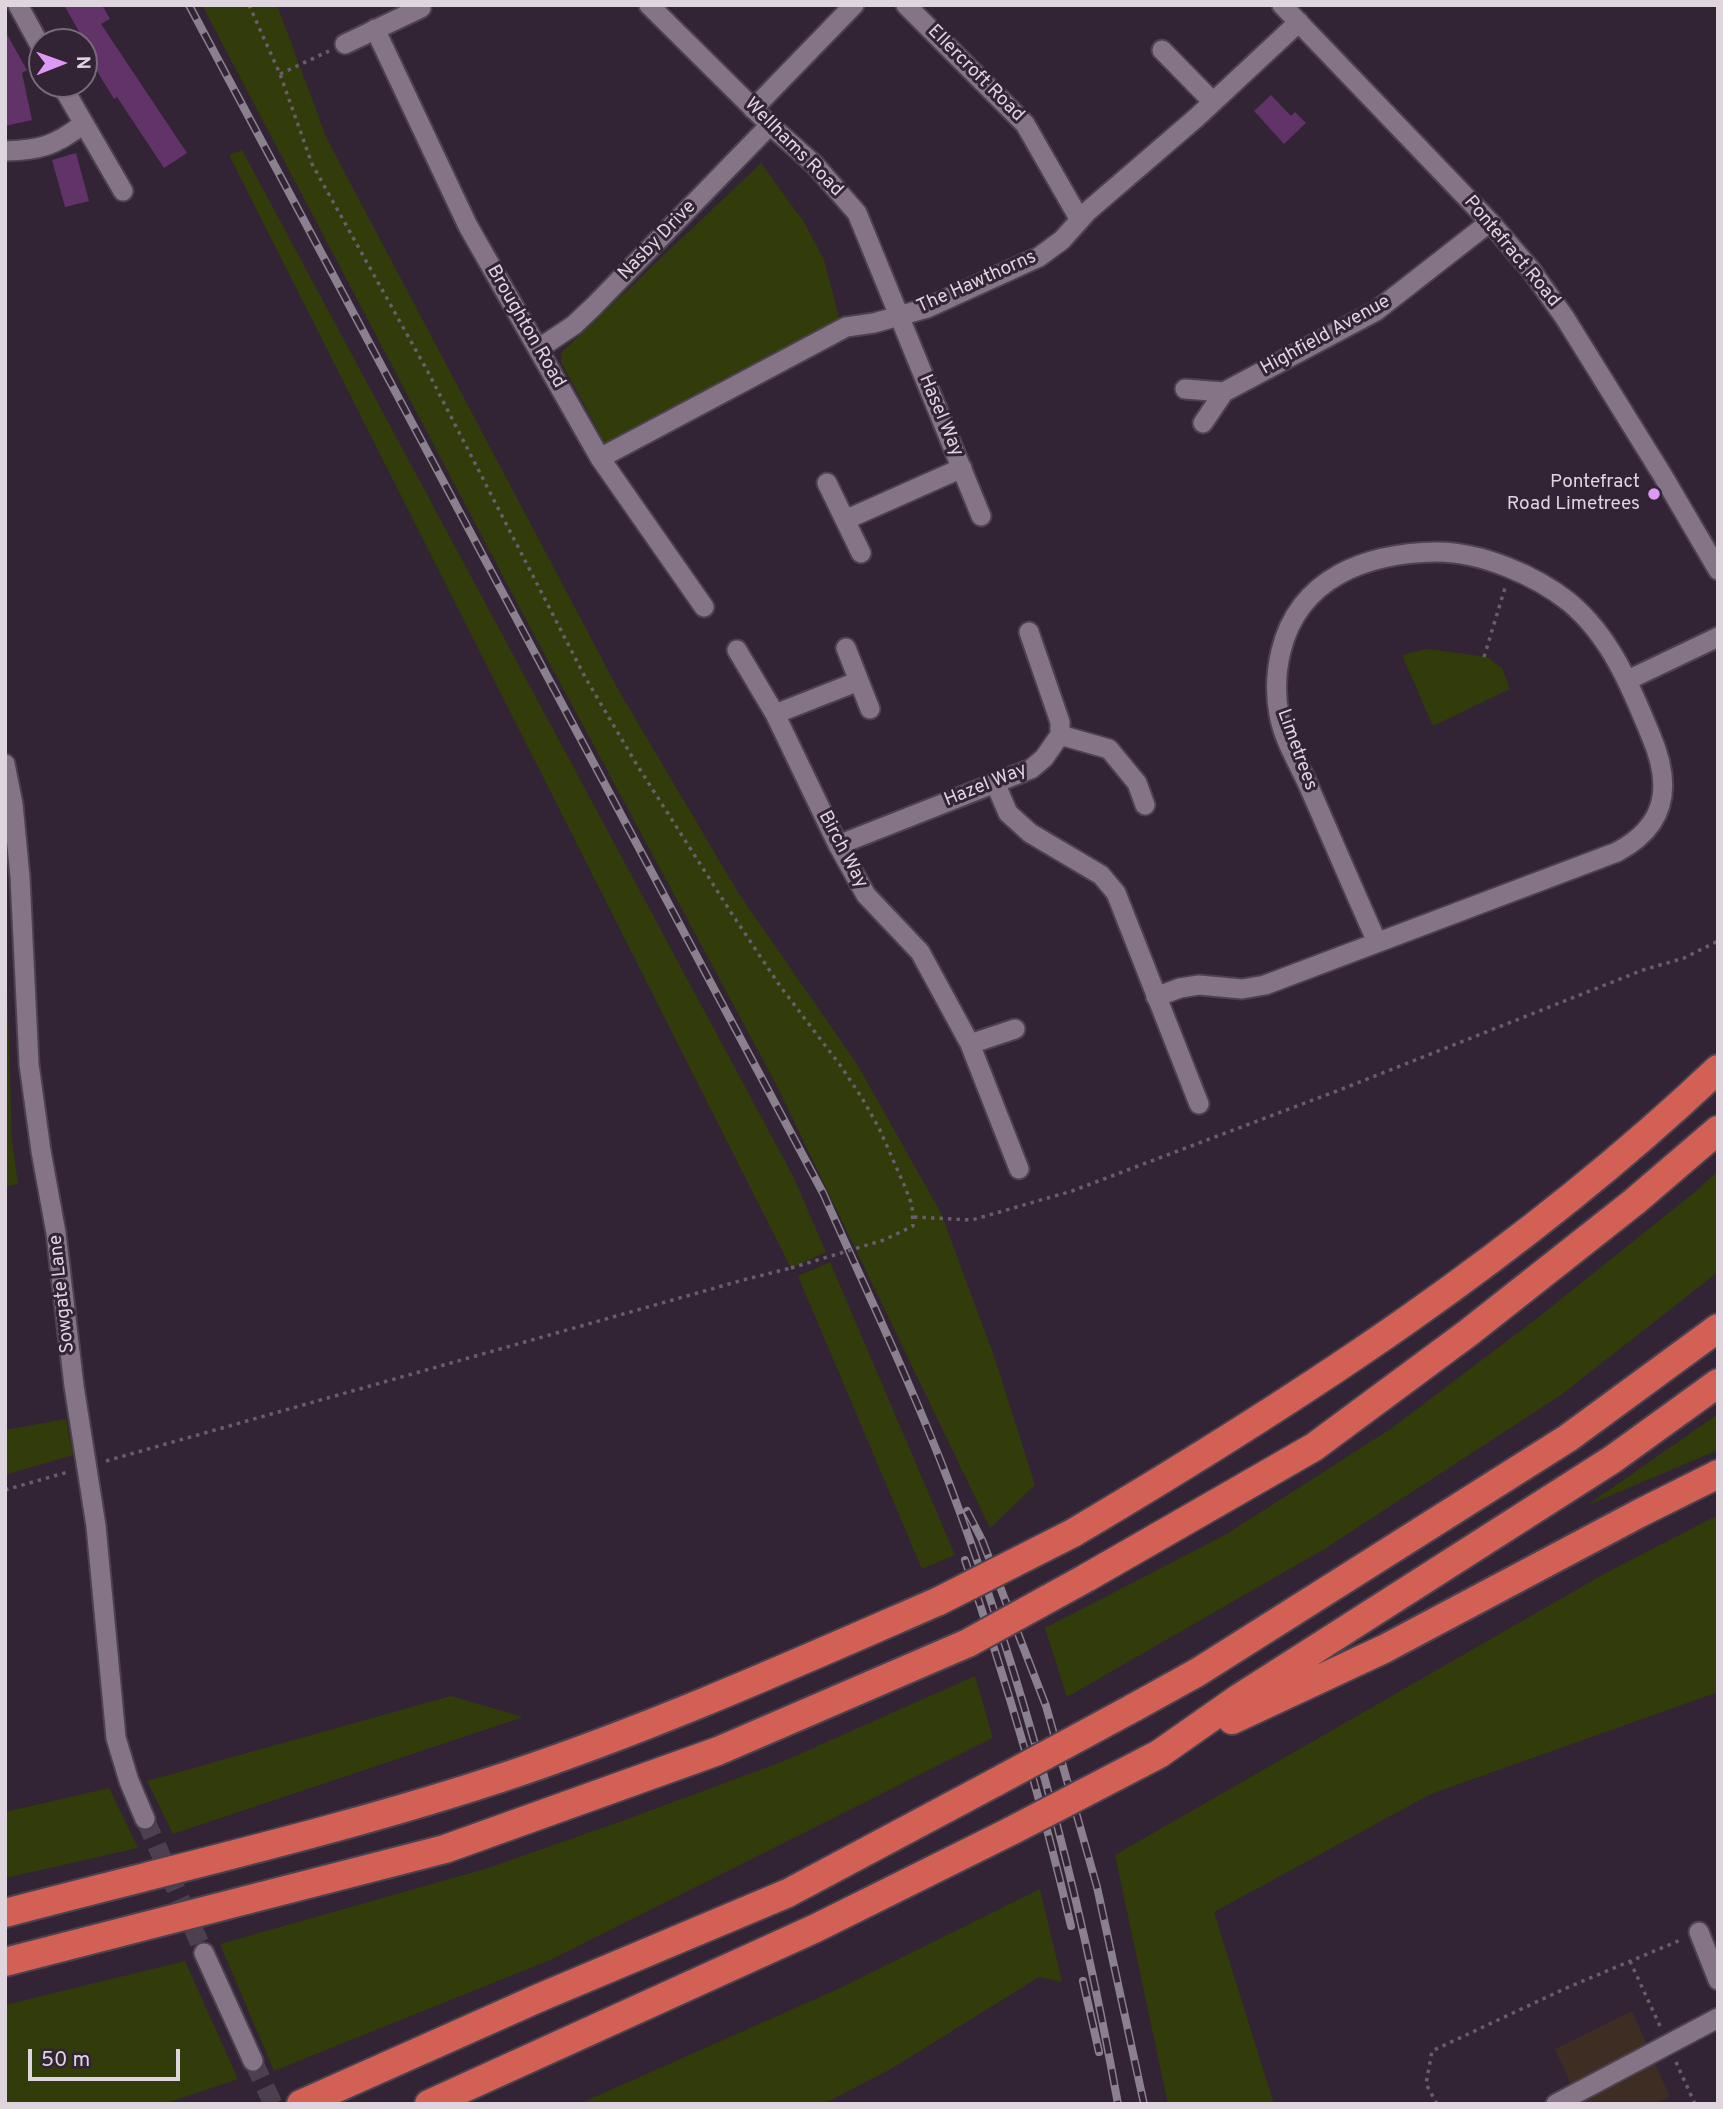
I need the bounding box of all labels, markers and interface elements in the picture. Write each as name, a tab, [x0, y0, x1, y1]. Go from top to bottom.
street label: Ellercroft Road	[922, 21, 1028, 127]
north arrow	[28, 28, 98, 98]
text: N	[70, 56, 94, 70]
street label: Wellhams Road	[739, 94, 847, 202]
street label: Pontefract Road	[1458, 192, 1564, 312]
street label: Nasby Drive	[614, 196, 702, 286]
street label: The Hawthorns	[914, 247, 1040, 319]
street label: Broughton Road	[481, 261, 569, 393]
street label: Highfield Avenue	[1257, 291, 1395, 381]
street label: Hasel Way	[913, 372, 967, 460]
place label: Pontefract Road Limetrees	[1507, 472, 1640, 516]
marker: Pontefract Road Limetrees	[1646, 486, 1662, 502]
street label: Limetrees	[1271, 706, 1321, 794]
street label: Hazel Way	[941, 759, 1031, 813]
street label: Birch Way	[812, 807, 872, 893]
street label: Sowgate Lane	[45, 1234, 81, 1354]
scale bar	[32, 2036, 184, 2080]
text: 50 m	[41, 2047, 90, 2074]

